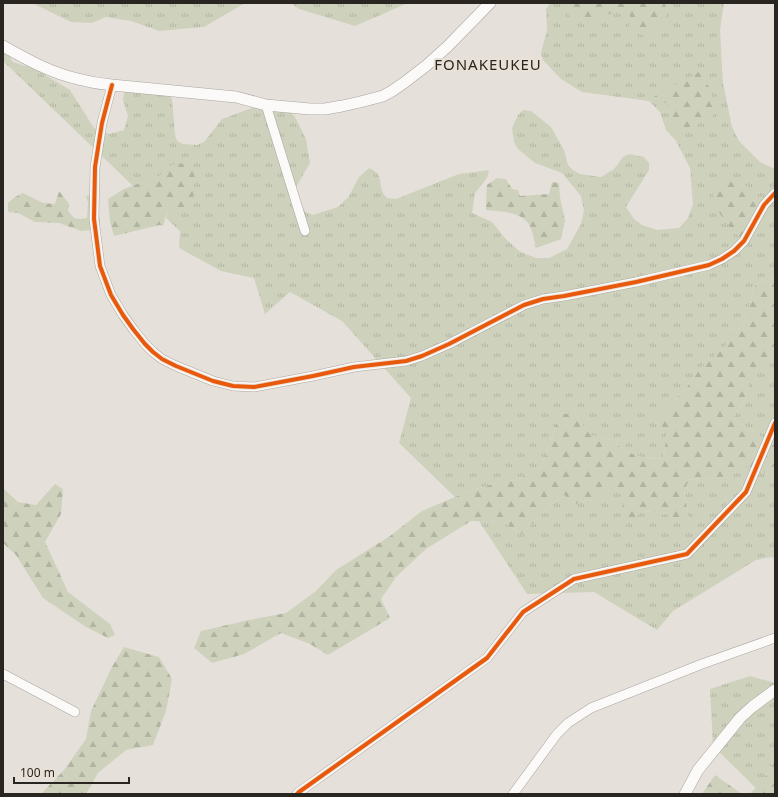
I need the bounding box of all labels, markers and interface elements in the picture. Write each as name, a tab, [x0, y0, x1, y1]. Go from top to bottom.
district label: FONAKEUKEU	[434, 54, 542, 74]
scale bar	[14, 759, 129, 785]
text: 100 m	[20, 764, 55, 781]

